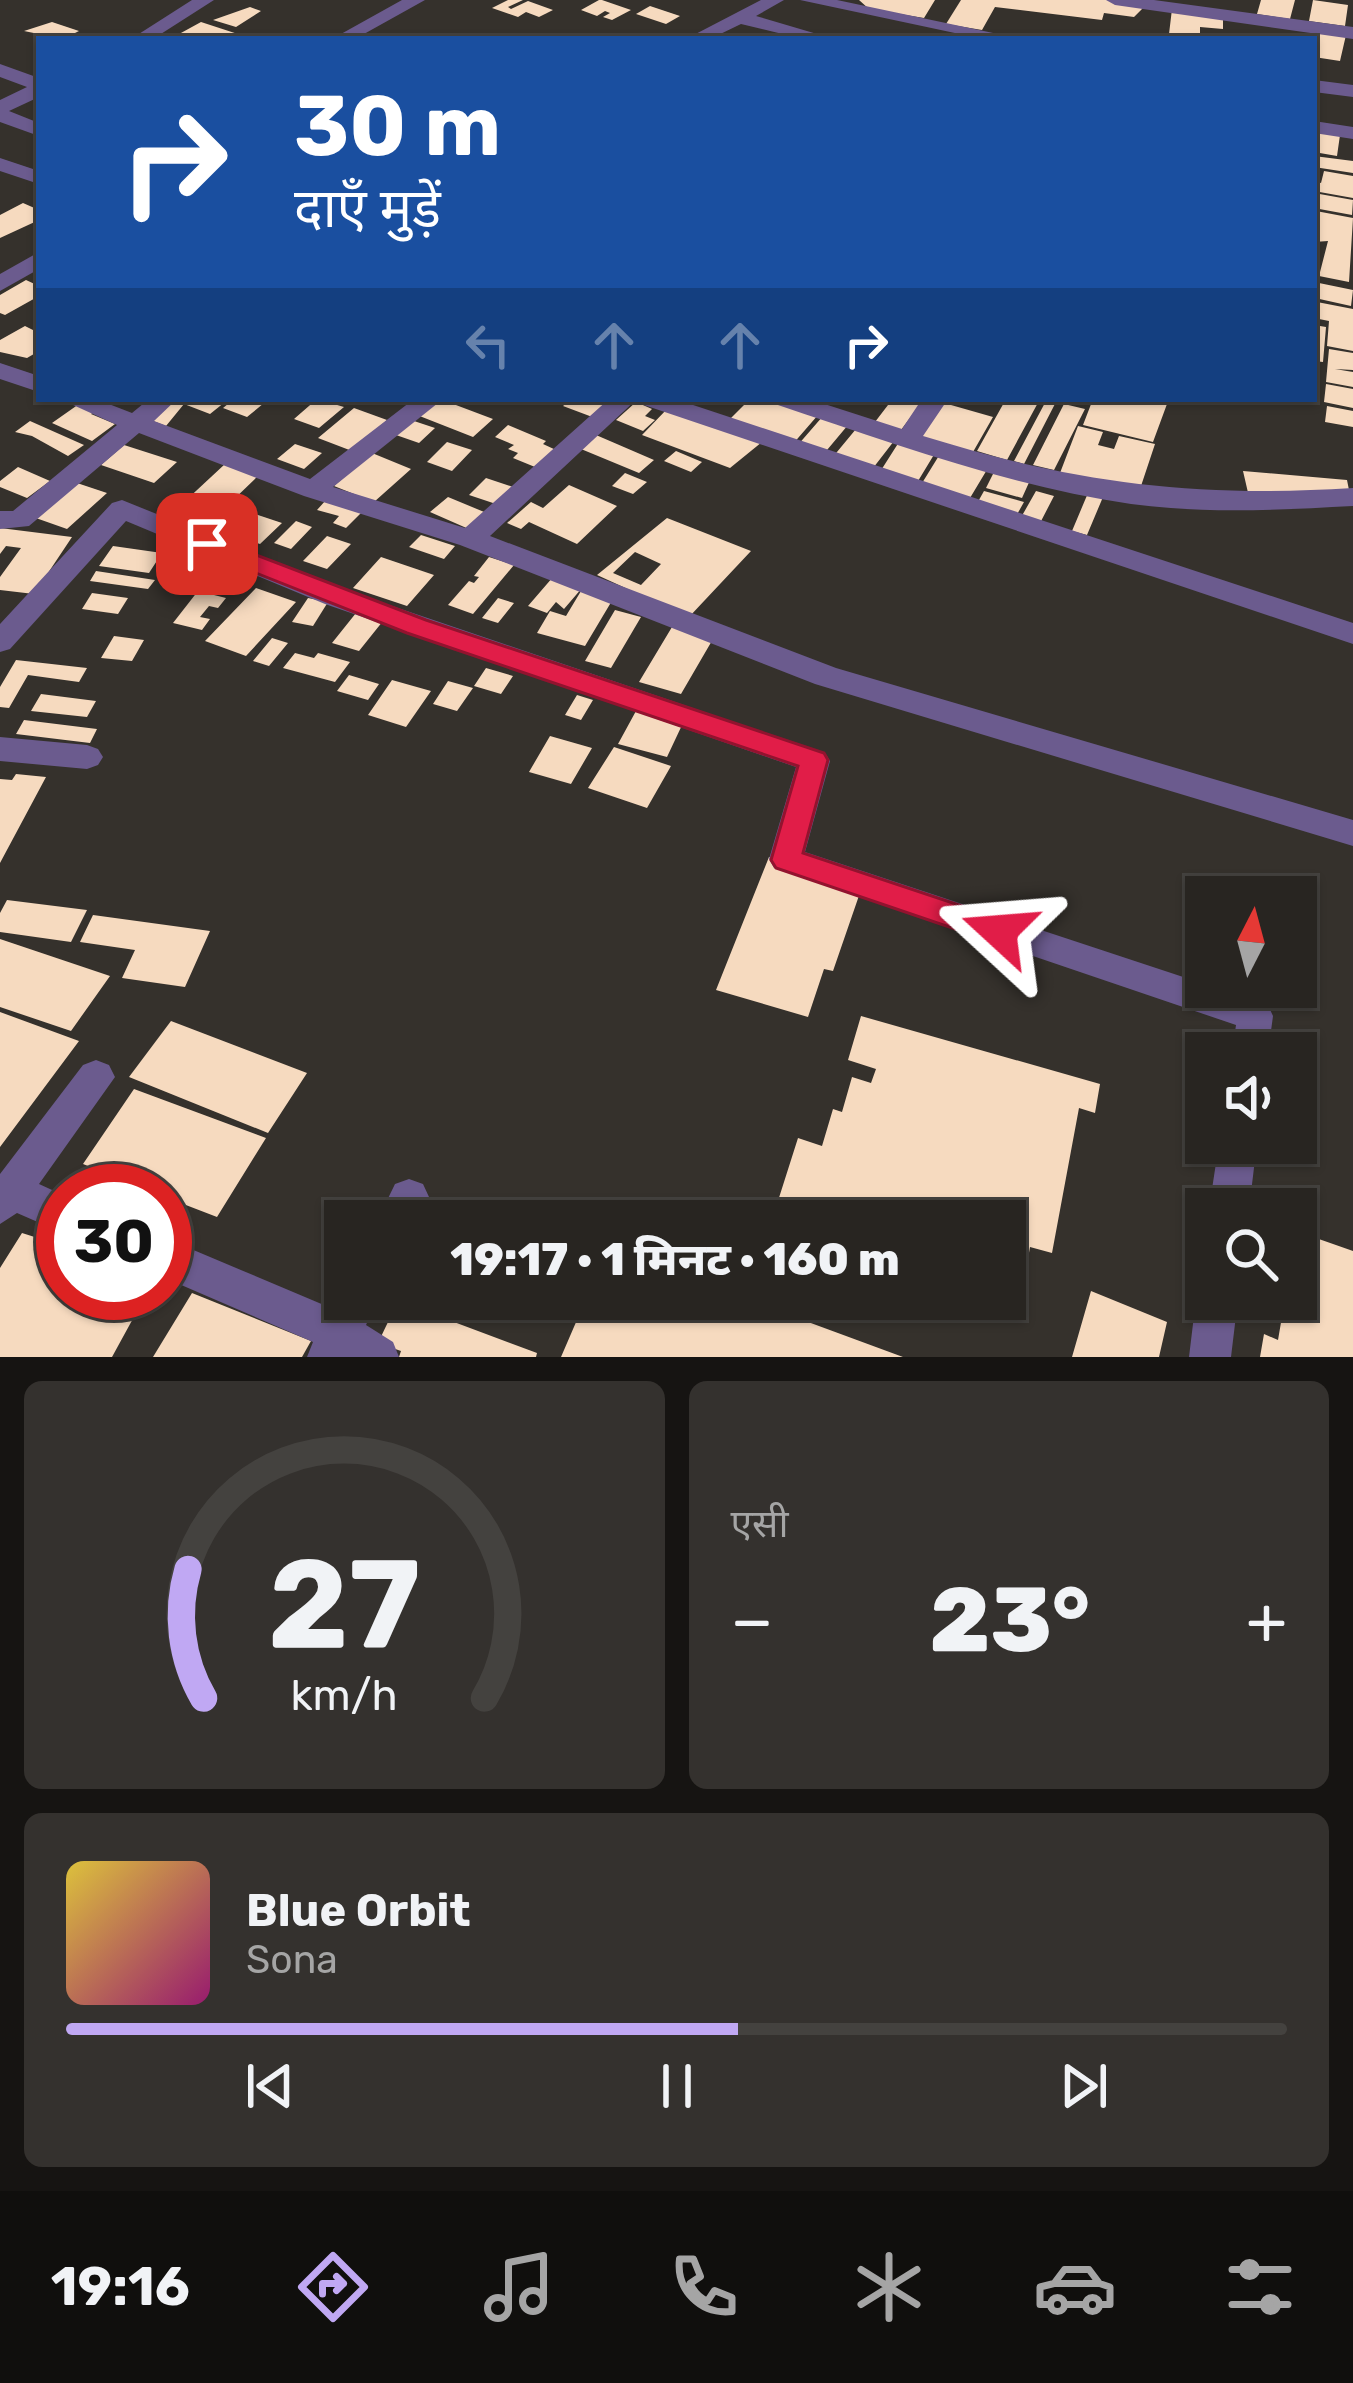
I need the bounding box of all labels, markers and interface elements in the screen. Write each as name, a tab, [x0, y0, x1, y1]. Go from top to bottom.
text: 30 m	[294, 76, 501, 176]
icon: right	[96, 84, 252, 240]
text: दाएँ मुड़ें	[294, 177, 441, 241]
icon: left	[455, 312, 521, 378]
icon: ahead	[581, 312, 647, 378]
icon: ahead	[707, 312, 773, 378]
icon: right	[833, 312, 899, 378]
pin	[156, 493, 258, 595]
icon: arrive	[174, 511, 240, 577]
position arrow	[936, 868, 1062, 994]
north arrow	[1185, 876, 1317, 1008]
map controls	[1185, 876, 1317, 1320]
button: sound	[1185, 1032, 1317, 1164]
speed limit sign: 30	[36, 1164, 192, 1320]
button: search	[1185, 1188, 1317, 1320]
text: 19:17 · 1 मिनट · 160 m	[450, 1233, 900, 1286]
text: एसी	[731, 1501, 789, 1547]
text: 27	[268, 1530, 421, 1678]
text: 23°	[929, 1567, 1090, 1674]
text: −	[731, 1581, 773, 1660]
text: +	[1246, 1581, 1287, 1660]
text: km/h	[291, 1670, 398, 1721]
text: Blue Orbit	[246, 1884, 470, 1937]
text: Sona	[246, 1937, 338, 1983]
icon: previous	[237, 2053, 303, 2119]
icon: pause	[644, 2053, 710, 2119]
icon: next	[1051, 2053, 1117, 2119]
icon: directions	[291, 2245, 375, 2329]
icon: music	[477, 2245, 561, 2329]
icon: phone	[662, 2245, 746, 2329]
icon: climate	[847, 2245, 931, 2329]
icon: car	[1033, 2245, 1117, 2329]
icon: filters	[1218, 2245, 1302, 2329]
text: 19:16	[51, 2255, 190, 2319]

